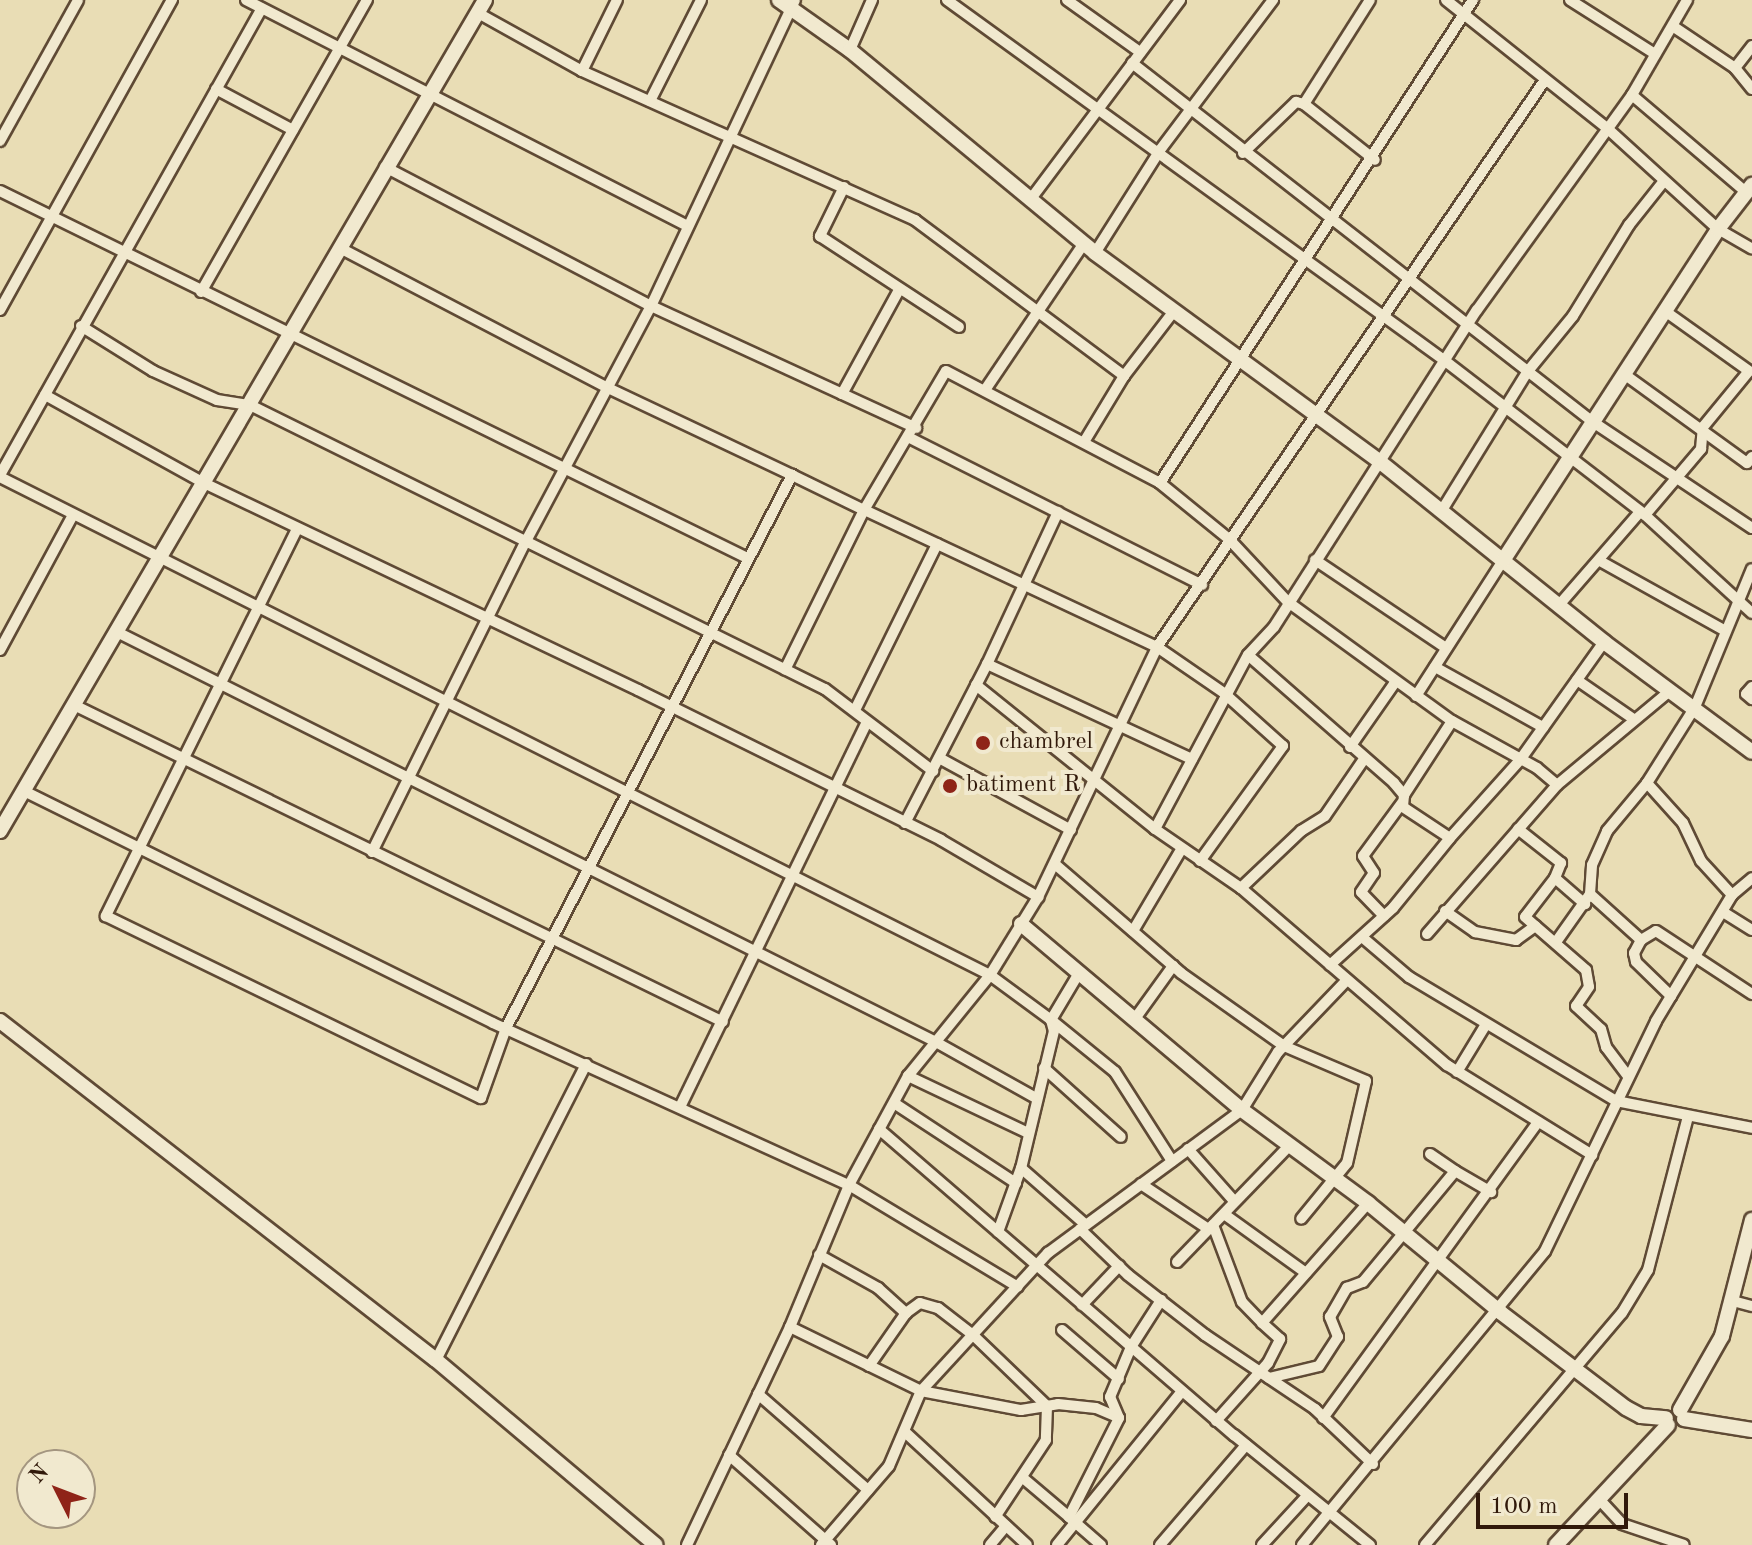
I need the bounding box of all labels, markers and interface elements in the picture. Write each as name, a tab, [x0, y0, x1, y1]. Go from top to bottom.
place label: chambrel	[999, 729, 1093, 757]
marker: chambrel	[974, 734, 992, 752]
place label: batiment R	[966, 772, 1080, 800]
marker: batiment R	[941, 777, 959, 795]
north arrow	[16, 1449, 96, 1529]
text: N	[26, 1461, 53, 1488]
scale bar	[1480, 1477, 1632, 1527]
text: 100 m	[1490, 1495, 1558, 1519]

